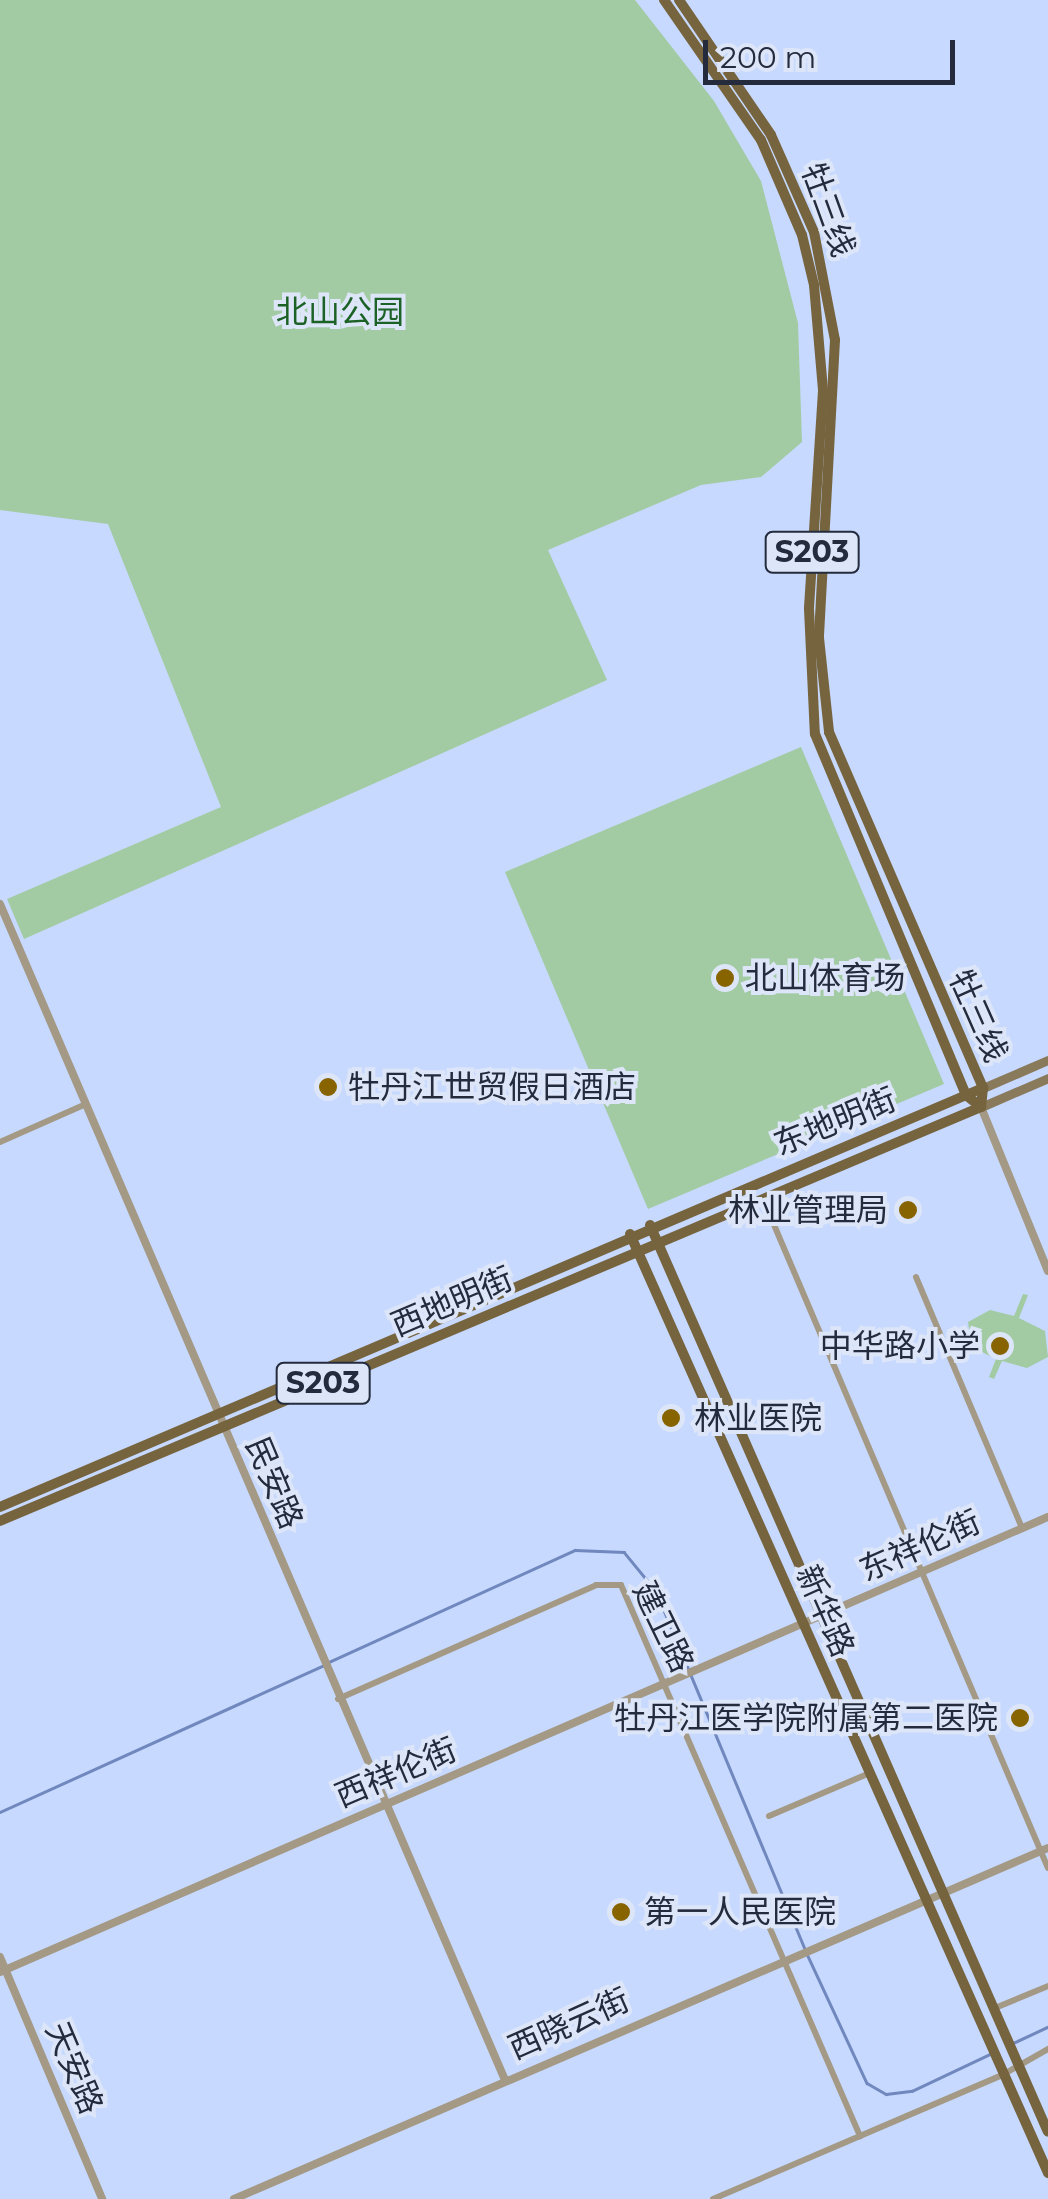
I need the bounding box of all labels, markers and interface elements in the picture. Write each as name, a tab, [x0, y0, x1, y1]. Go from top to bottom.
scale bar	[708, 20, 960, 82]
text: 200 m	[720, 39, 816, 76]
street label: 牡三线	[794, 158, 862, 262]
park label: 北山公园	[276, 293, 404, 331]
road number: S203	[764, 527, 860, 577]
place label: 北山体育场	[745, 959, 905, 997]
street label: 牡三线	[941, 964, 1015, 1068]
marker: 北山体育场	[714, 967, 736, 989]
place label: 牡丹江世贸假日酒店	[348, 1068, 636, 1106]
marker: 牡丹江世贸假日酒店	[317, 1076, 339, 1098]
street label: 东地明街	[768, 1080, 902, 1164]
place label: 林业管理局	[728, 1191, 888, 1229]
marker: 林业管理局	[897, 1199, 919, 1221]
street label: 西地明街	[386, 1259, 518, 1345]
place label: 中华路小学	[820, 1327, 980, 1365]
marker: 中华路小学	[989, 1335, 1011, 1357]
road number: S203	[276, 1358, 370, 1408]
place label: 林业医院	[694, 1399, 822, 1437]
marker: 林业医院	[658, 1405, 684, 1431]
street label: 民安路	[238, 1431, 310, 1535]
street label: 东祥伦街	[854, 1502, 986, 1590]
street label: 新华路	[788, 1559, 862, 1663]
street label: 建卫路	[625, 1575, 701, 1679]
place label: 牡丹江医学院附属第二医院	[614, 1699, 998, 1737]
marker: 牡丹江医学院附属第二医院	[1007, 1705, 1033, 1731]
street label: 西祥伦街	[330, 1730, 462, 1816]
place label: 第一人民医院	[644, 1893, 836, 1931]
marker: 第一人民医院	[608, 1899, 634, 1925]
street label: 西晓云街	[503, 1980, 635, 2068]
street label: 天安路	[38, 2016, 110, 2120]

